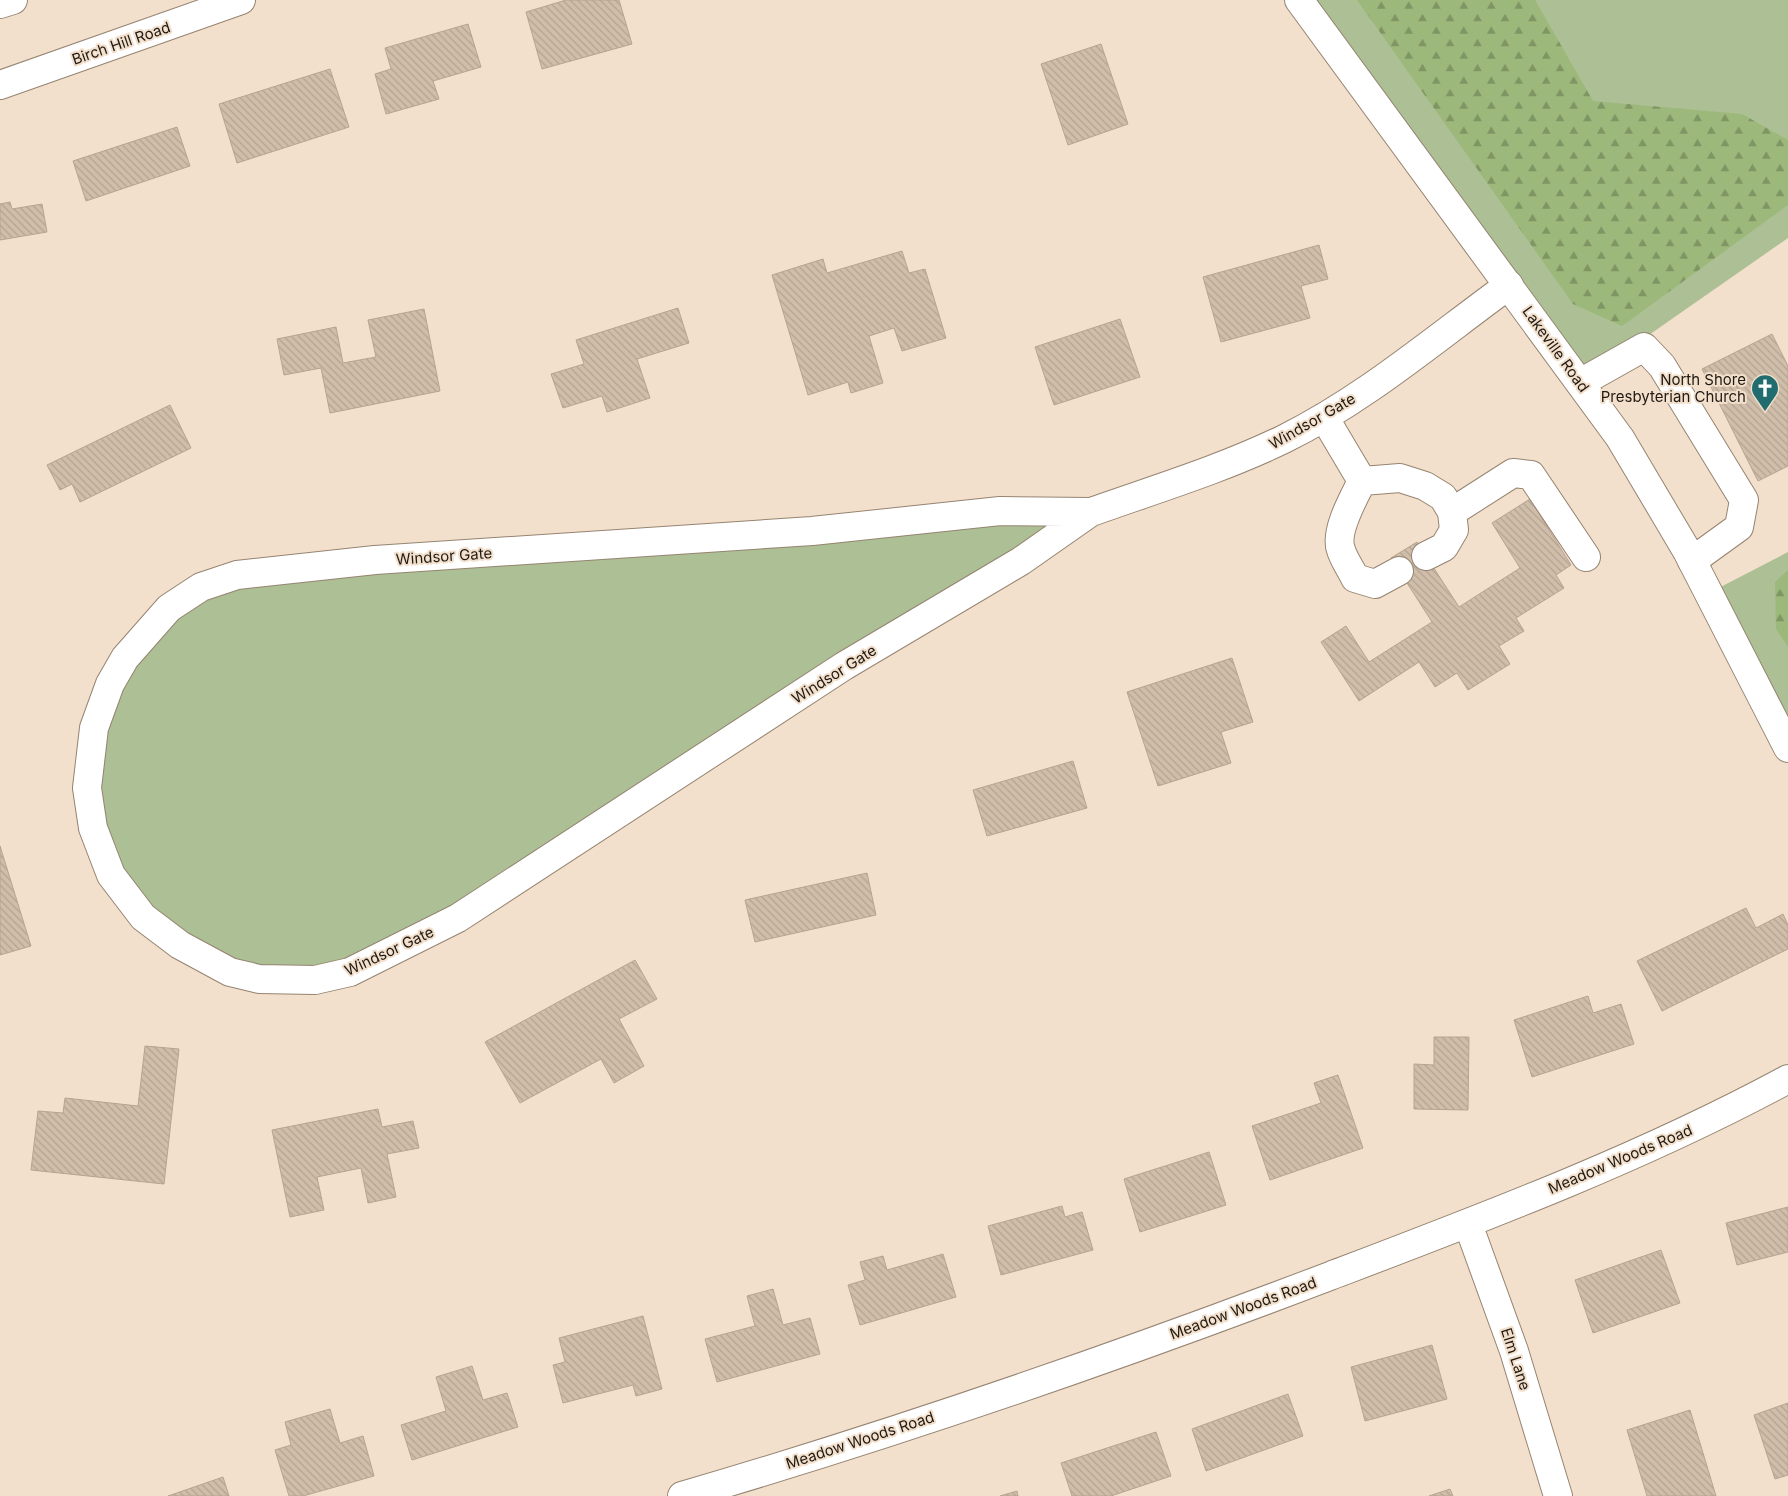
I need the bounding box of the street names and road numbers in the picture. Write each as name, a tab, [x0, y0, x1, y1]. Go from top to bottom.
street label: Birch Hill Road	[69, 17, 173, 69]
street label: Lakeville Road	[1518, 302, 1594, 396]
street label: Windsor Gate	[1266, 389, 1358, 453]
street label: Windsor Gate	[395, 543, 493, 569]
street label: Windsor Gate	[788, 640, 880, 708]
street label: Windsor Gate	[341, 922, 437, 980]
street label: Meadow Woods Road	[1545, 1120, 1695, 1198]
street label: Meadow Woods Road	[1167, 1273, 1319, 1343]
street label: Elm Lane	[1497, 1325, 1535, 1393]
street label: Meadow Woods Road	[783, 1407, 937, 1473]

